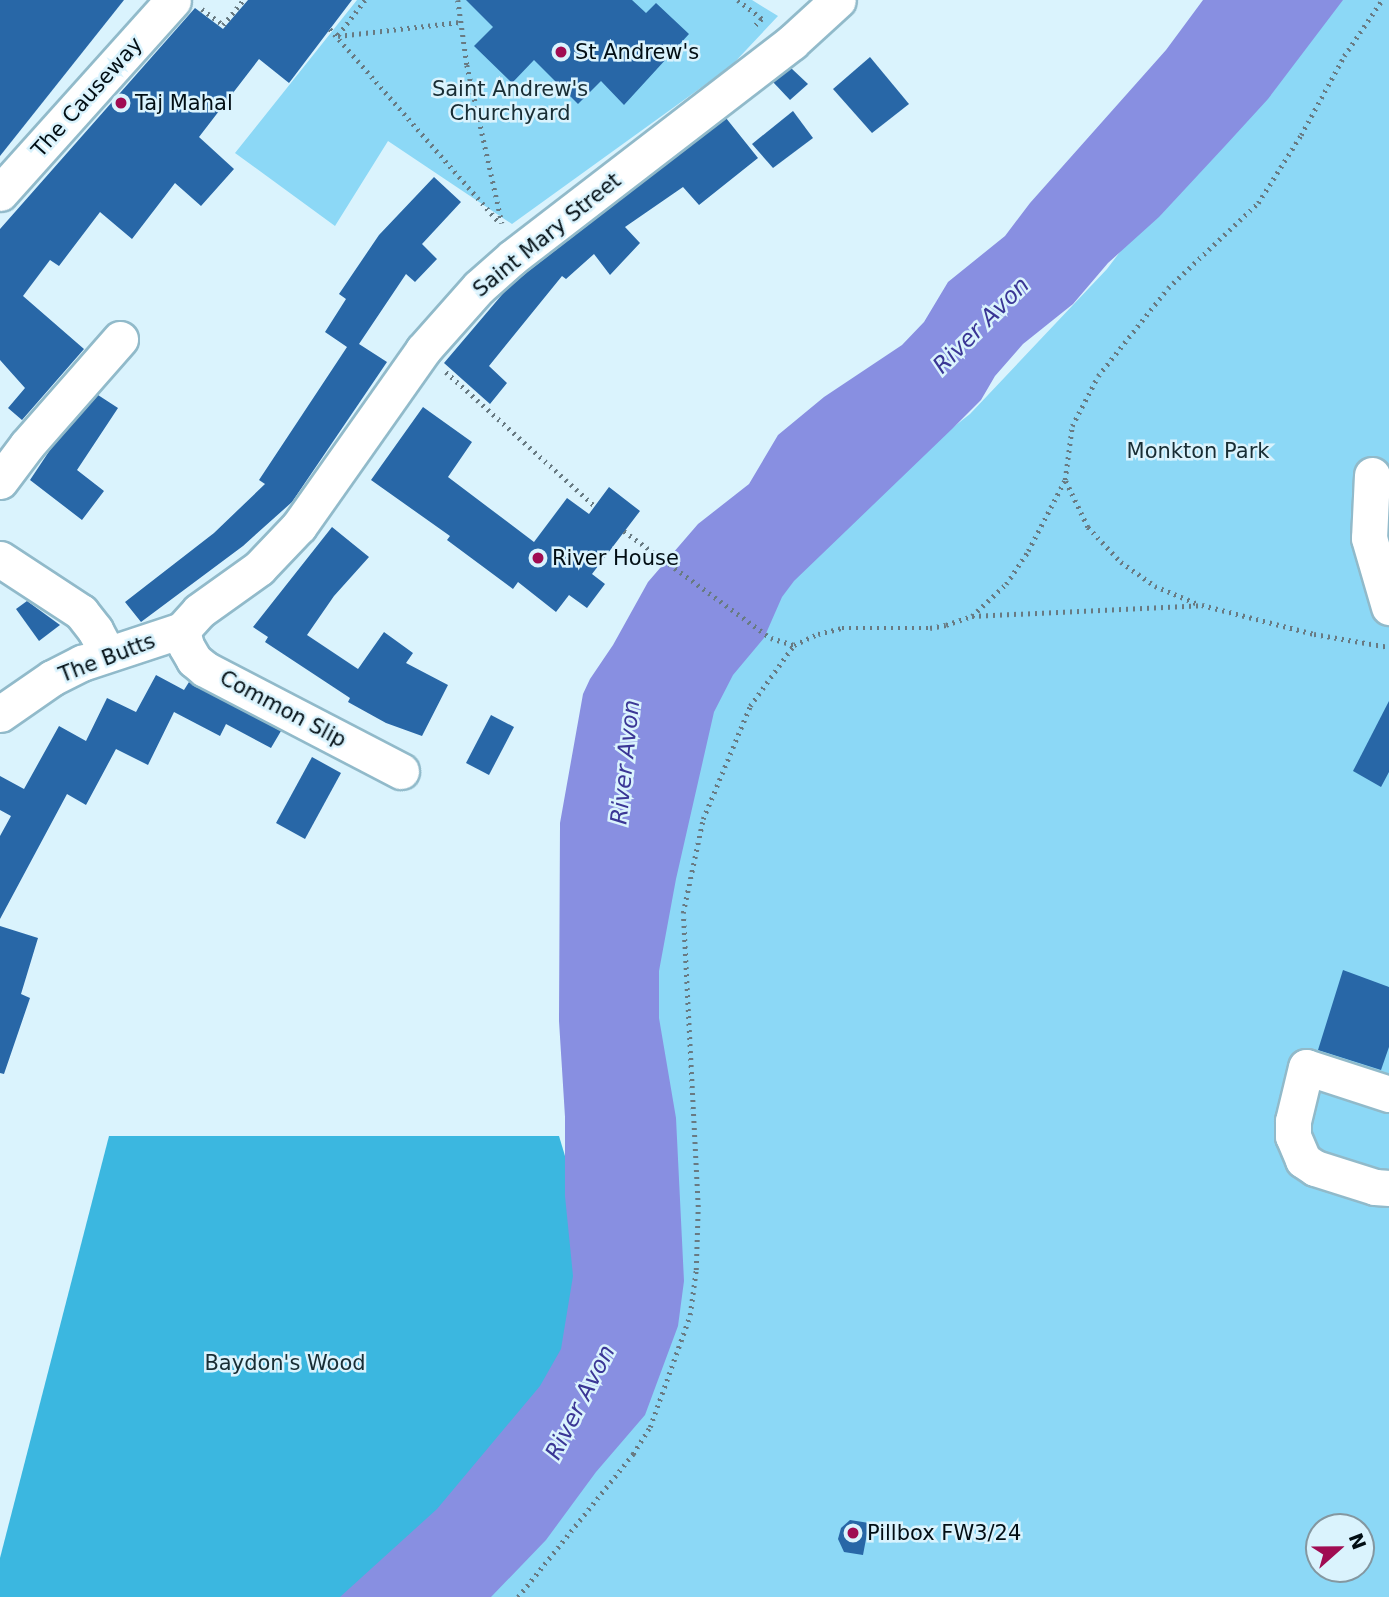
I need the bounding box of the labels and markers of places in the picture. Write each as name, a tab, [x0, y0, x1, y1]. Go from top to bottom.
place label: St Andrew's	[575, 39, 699, 65]
marker: St Andrew's	[553, 44, 569, 60]
place label: Taj Mahal	[135, 90, 233, 116]
marker: Taj Mahal	[113, 95, 129, 111]
place label: River House	[552, 545, 679, 571]
marker: River House	[530, 550, 546, 566]
place label: Pillbox FW3/24	[867, 1520, 1021, 1546]
marker: Pillbox FW3/24	[845, 1525, 861, 1541]

